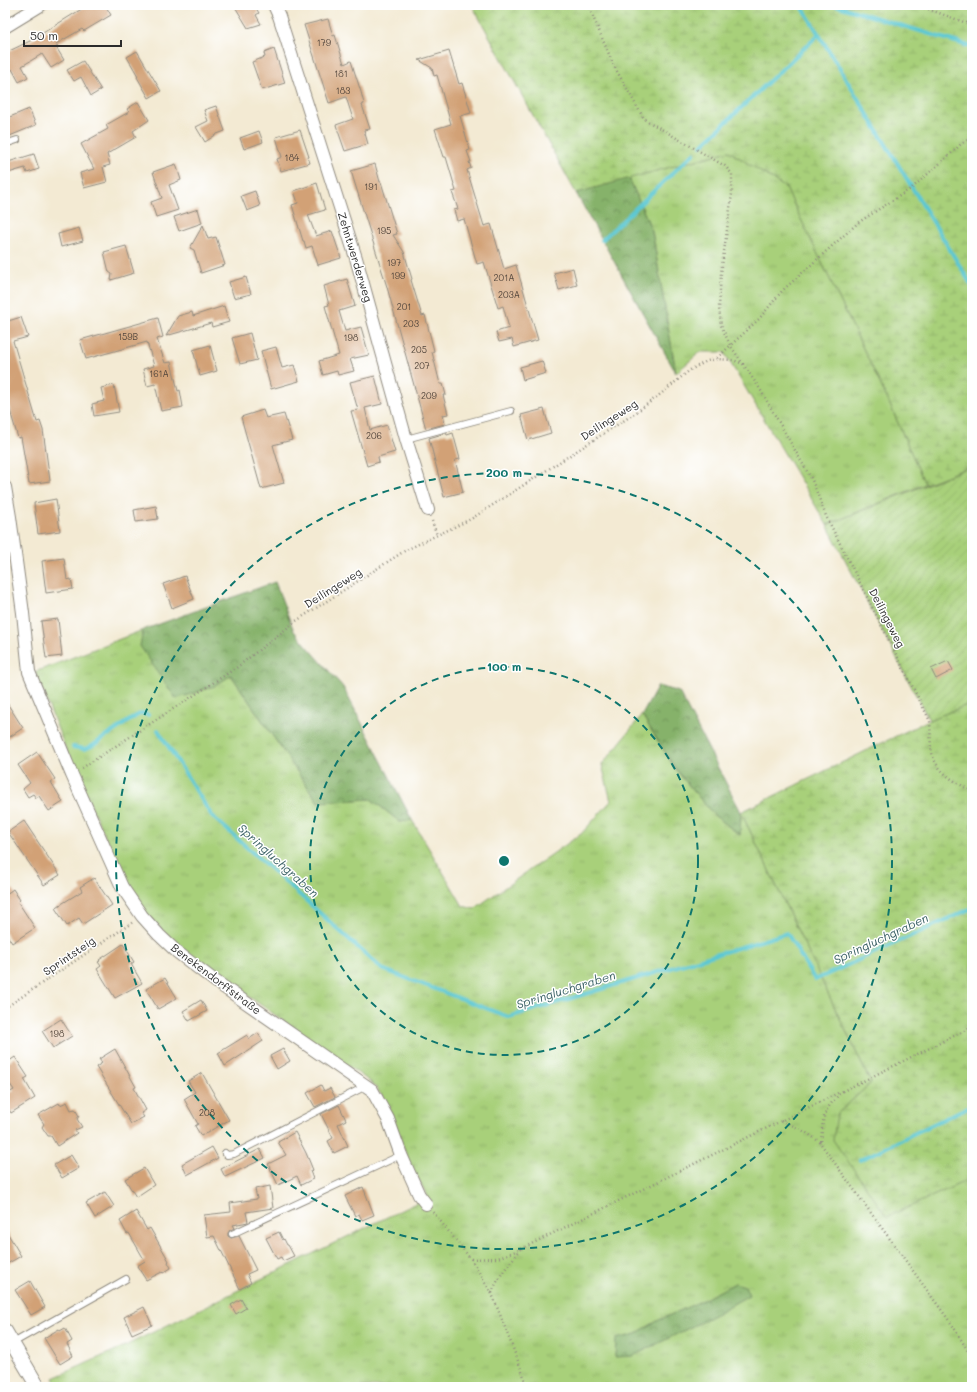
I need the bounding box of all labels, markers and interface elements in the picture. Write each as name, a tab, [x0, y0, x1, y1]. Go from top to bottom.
scale bar	[24, 22, 121, 48]
text: 50 m	[30, 27, 58, 43]
house number: 179	[317, 37, 332, 48]
house number: 181	[334, 68, 348, 79]
house number: 183	[336, 85, 350, 96]
house number: 184	[285, 152, 300, 163]
house number: 191	[364, 181, 378, 192]
street label: Zehntwerderweg	[335, 210, 376, 304]
house number: 195	[377, 225, 391, 236]
house number: 197	[387, 257, 401, 268]
house number: 199	[391, 270, 406, 281]
house number: 201A	[494, 272, 514, 283]
house number: 203A	[498, 289, 520, 300]
house number: 201	[397, 301, 411, 312]
house number: 203	[403, 318, 419, 329]
house number: 159B	[118, 331, 138, 342]
house number: 198	[344, 332, 359, 343]
house number: 205	[411, 344, 427, 355]
house number: 207	[414, 360, 430, 371]
house number: 161A	[149, 368, 169, 379]
house number: 209	[421, 390, 438, 401]
street label: Deilingeweg	[577, 396, 640, 444]
house number: 206	[366, 430, 382, 441]
text: 200 m	[486, 464, 522, 480]
street label: Deilingeweg	[301, 564, 364, 611]
street label: Deilingeweg	[866, 585, 909, 650]
text: 100 m	[487, 658, 521, 674]
water label: Springluchgraben	[235, 820, 323, 901]
centre of rings	[497, 854, 511, 868]
water label: Springluchgraben	[831, 909, 931, 967]
street label: Sprintsteig	[40, 933, 98, 978]
street label: Benekendorffstraße	[168, 940, 265, 1018]
water label: Springluchgraben	[514, 966, 618, 1012]
house number: 198	[50, 1028, 65, 1039]
house number: 208	[199, 1107, 216, 1118]

